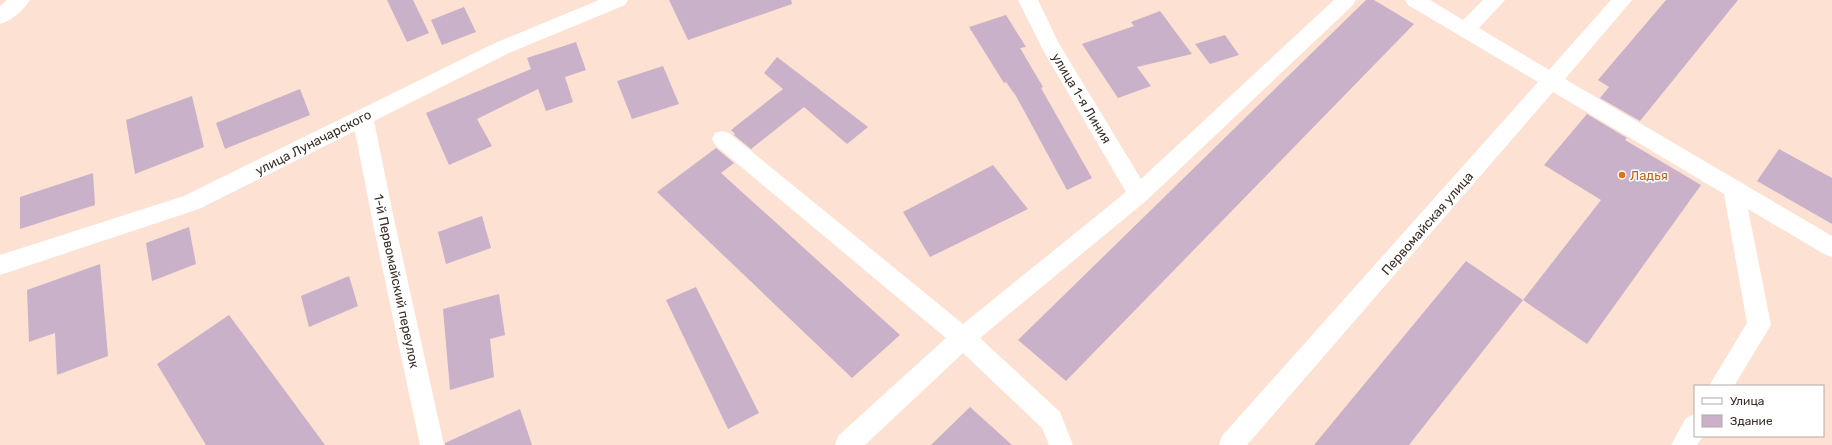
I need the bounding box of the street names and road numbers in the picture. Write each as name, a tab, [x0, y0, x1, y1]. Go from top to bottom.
street label: улица 1-я Линия	[1049, 50, 1114, 146]
street label: улица Луначарского	[253, 107, 374, 178]
street label: Первомайская улица	[1378, 169, 1476, 278]
street label: 1-й Первомайский переулок	[371, 193, 422, 370]

